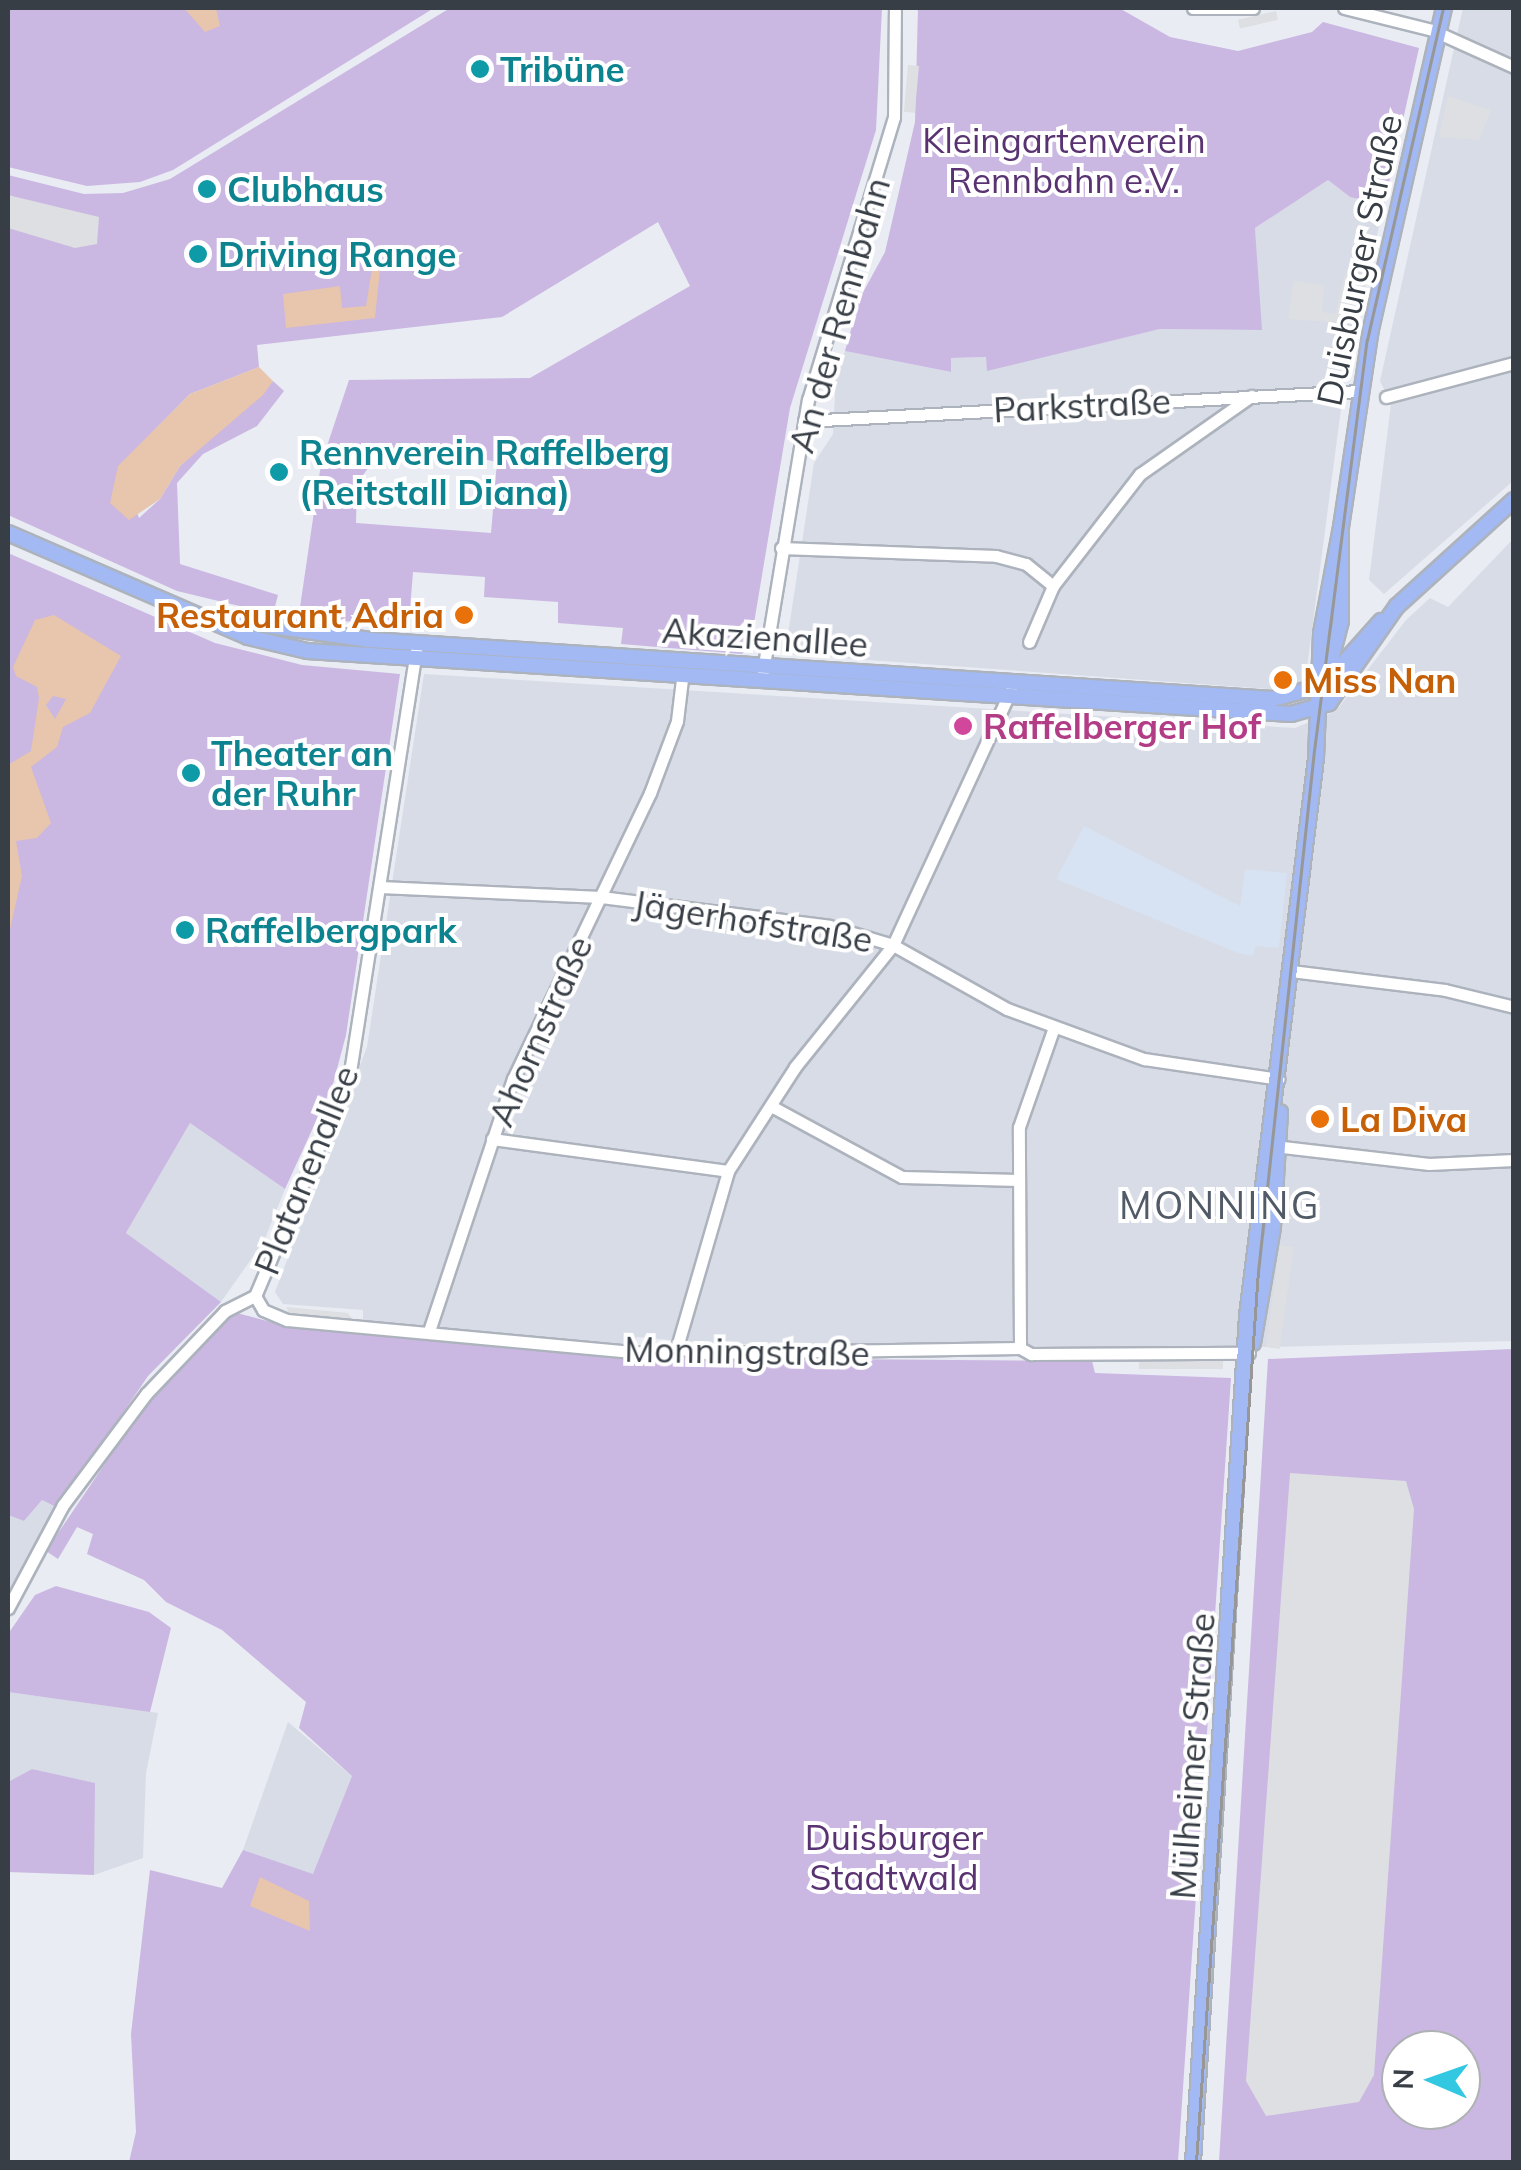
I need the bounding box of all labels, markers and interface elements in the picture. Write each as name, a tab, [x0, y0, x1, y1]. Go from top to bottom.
place label: Tribüne	[500, 48, 625, 90]
marker: Tribüne	[469, 58, 491, 80]
street label: Duisburger Straße	[1308, 111, 1410, 409]
park label: Kleingartenverein Rennbahn e.V.	[922, 119, 1206, 201]
place label: Clubhaus	[227, 168, 384, 210]
street label: An der Rennbahn	[780, 173, 898, 457]
marker: Clubhaus	[196, 178, 218, 200]
place label: Driving Range	[218, 233, 456, 275]
marker: Driving Range	[187, 243, 209, 265]
street label: Parkstraße	[992, 379, 1172, 431]
place label: Rennverein Raffelberg (Reitstall Diana)	[299, 431, 670, 513]
marker: Rennverein Raffelberg (Reitstall Diana)	[268, 461, 290, 483]
place label: Restaurant Adria	[156, 594, 444, 636]
marker: Restaurant Adria	[453, 604, 475, 626]
street label: Akazienallee	[661, 609, 869, 665]
place label: Miss Nan	[1303, 659, 1456, 701]
marker: Miss Nan	[1272, 669, 1294, 691]
place label: Raffelberger Hof	[983, 705, 1261, 747]
marker: Raffelberger Hof	[952, 715, 974, 737]
place label: Theater an der Ruhr	[211, 732, 393, 814]
marker: Theater an der Ruhr	[180, 762, 202, 784]
street label: Jägerhofstraße	[630, 881, 876, 961]
place label: Raffelbergpark	[205, 909, 457, 951]
marker: Raffelbergpark	[174, 919, 196, 941]
street label: Ahornstraße	[479, 929, 601, 1133]
street label: Platanenallee	[245, 1060, 367, 1280]
place label: La Diva	[1340, 1098, 1467, 1140]
marker: La Diva	[1309, 1108, 1331, 1130]
district label: MONNING	[1119, 1183, 1321, 1229]
street label: Monningstraße	[624, 1328, 870, 1374]
street label: Mülheimer Straße	[1161, 1611, 1223, 1901]
park label: Duisburger Stadtwald	[805, 1816, 983, 1898]
north arrow	[1381, 2030, 1481, 2130]
text: N	[1385, 2068, 1420, 2090]

